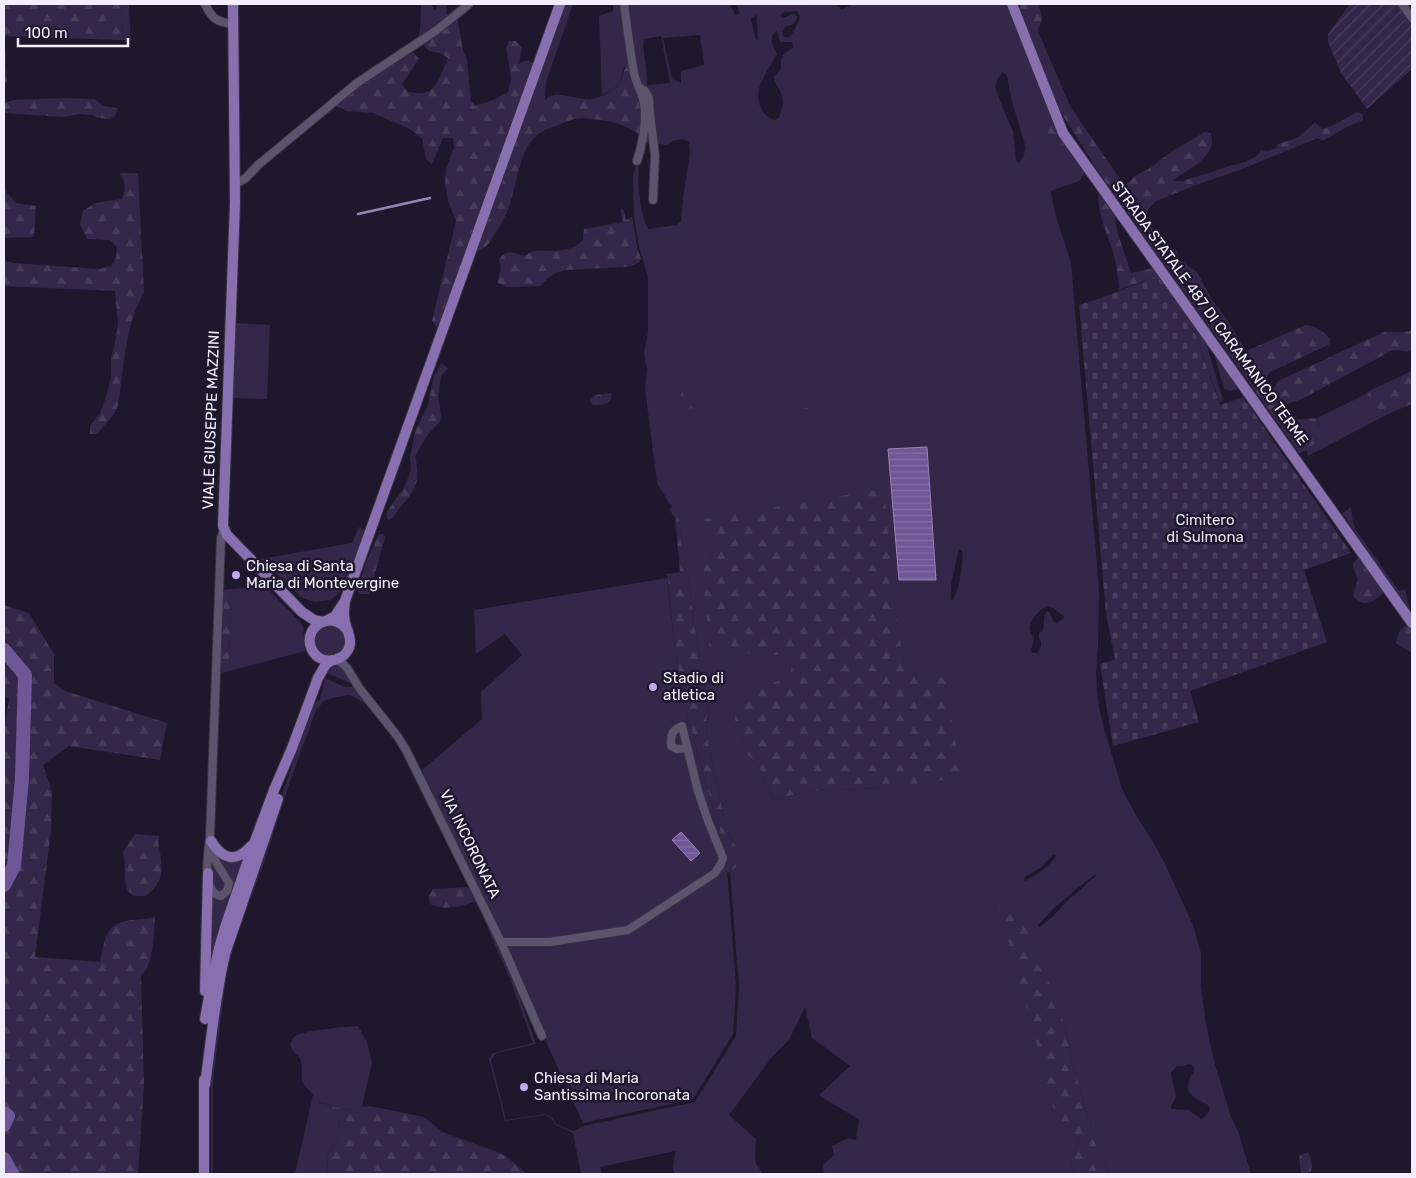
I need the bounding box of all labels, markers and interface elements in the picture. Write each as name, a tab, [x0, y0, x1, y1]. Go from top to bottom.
scale bar	[18, 15, 128, 47]
text: 100 m	[25, 24, 67, 42]
street label: STRADA STATALE 487 DI CARAMANICO TERME	[1108, 177, 1312, 449]
street label: VIALE GIUSEPPE MAZZINI	[199, 330, 223, 510]
park label: Cimitero di Sulmona	[1166, 511, 1244, 546]
place label: Chiesa di Santa Maria di Montevergine	[246, 557, 399, 592]
marker: Chiesa di Santa Maria di Montevergine	[230, 569, 242, 581]
place label: Stadio di atletica	[663, 669, 724, 704]
marker: Stadio di atletica	[647, 681, 659, 693]
street label: VIA INCORONATA	[436, 787, 504, 901]
place label: Chiesa di Maria Santissima Incoronata	[534, 1069, 690, 1104]
marker: Chiesa di Maria Santissima Incoronata	[518, 1081, 530, 1093]

